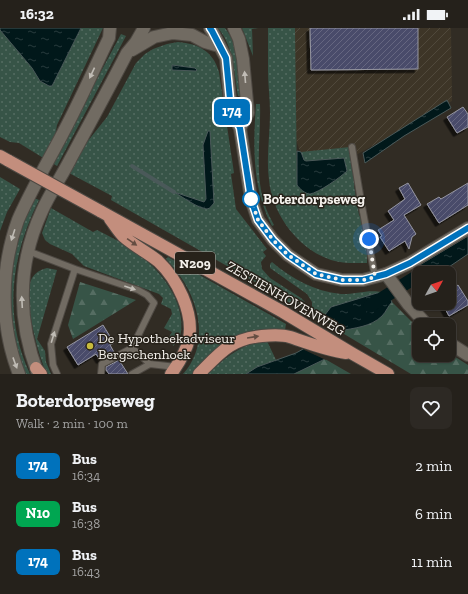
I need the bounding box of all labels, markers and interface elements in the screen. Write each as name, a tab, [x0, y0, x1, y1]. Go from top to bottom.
text: 16:32	[20, 5, 54, 23]
one-way arrow	[89, 67, 95, 79]
one-way arrow	[241, 71, 248, 83]
line badge: 174	[209, 99, 255, 125]
text: 174	[222, 103, 242, 120]
marker: Boterdorpseweg	[242, 190, 260, 208]
place label: Boterdorpseweg	[263, 191, 365, 208]
your location	[359, 229, 379, 249]
one-way arrow	[10, 230, 16, 242]
one-way arrow	[127, 238, 138, 246]
road number: N209	[175, 252, 215, 274]
street label: ZESTIENHOVENWEG	[223, 257, 348, 340]
north arrow	[412, 266, 456, 310]
map controls	[412, 266, 456, 362]
one-way arrow	[125, 285, 137, 291]
one-way arrow	[19, 296, 26, 308]
button: locate	[412, 318, 456, 362]
one-way arrow	[51, 330, 57, 342]
place label: De Hypotheekadviseur Bergschenhoek	[98, 330, 235, 363]
one-way arrow	[247, 334, 259, 340]
marker: De Hypotheekadviseur Bergschenhoek	[85, 341, 95, 351]
one-way arrow	[12, 357, 18, 369]
button: heart	[410, 387, 452, 429]
text: Boterdorpseweg	[16, 389, 155, 412]
text: Walk · 2 min · 100 m	[16, 416, 128, 431]
text: Bus	[72, 450, 97, 468]
text: 174	[28, 457, 48, 474]
text: 2 min	[415, 457, 452, 475]
text: 16:34	[72, 468, 100, 483]
text: Bus	[72, 498, 97, 516]
text: N10	[26, 505, 50, 522]
text: 6 min	[415, 505, 452, 523]
text: 16:38	[72, 516, 100, 531]
text: Bus	[72, 546, 97, 564]
text: 174	[28, 553, 48, 570]
text: 11 min	[411, 553, 452, 571]
text: 16:43	[72, 564, 100, 579]

